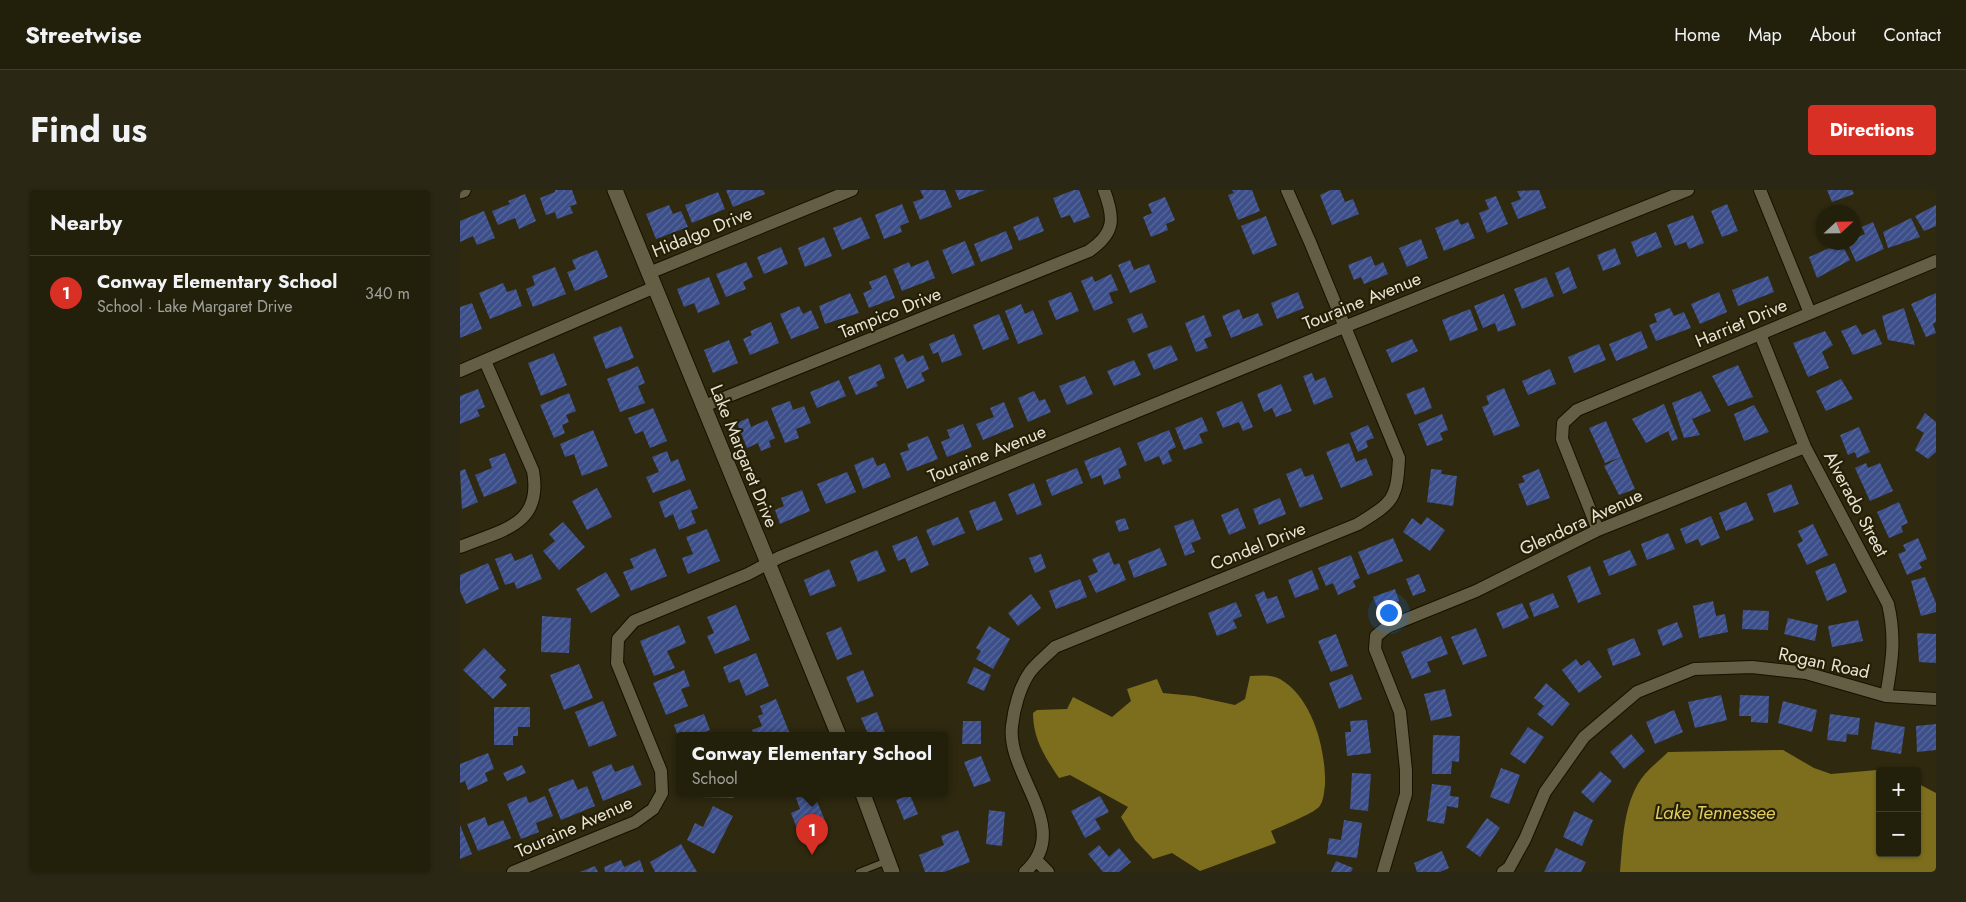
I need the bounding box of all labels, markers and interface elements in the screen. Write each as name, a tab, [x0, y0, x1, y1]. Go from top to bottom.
text: Streetwise	[25, 17, 142, 52]
text: Home	[1674, 22, 1720, 48]
text: Map	[1748, 22, 1782, 48]
text: About	[1810, 22, 1855, 48]
text: Contact	[1883, 22, 1941, 48]
text: Find us	[30, 105, 147, 155]
button: Directions	[1808, 105, 1936, 155]
street label: Hidalgo Drive	[648, 200, 756, 264]
north arrow	[1816, 205, 1861, 250]
text: Nearby	[50, 208, 122, 238]
street label: Touraine Avenue	[1299, 265, 1425, 337]
text: Conway Elementary School	[97, 268, 337, 295]
street label: Tampico Drive	[835, 281, 945, 345]
text: 1	[62, 282, 70, 305]
text: 340 m	[365, 282, 410, 305]
street label: Harriet Drive	[1691, 292, 1791, 354]
text: School · Lake Margaret Drive	[97, 295, 293, 318]
street label: Lake Margaret Drive	[703, 381, 785, 531]
street label: Touraine Avenue	[924, 418, 1050, 490]
street label: Alverado Street	[1817, 447, 1895, 562]
street label: Glendora Avenue	[1515, 482, 1647, 562]
street label: Condel Drive	[1206, 515, 1310, 577]
your location	[1376, 600, 1402, 626]
street label: Rogan Road	[1776, 641, 1872, 685]
popup	[676, 732, 948, 797]
text: Conway Elementary School	[692, 740, 932, 767]
text: School	[692, 767, 738, 790]
map controls	[1876, 767, 1921, 857]
button: +	[1876, 767, 1921, 812]
street label: Touraine Avenue	[511, 790, 637, 864]
water label: Lake Tennessee	[1655, 799, 1776, 826]
button: −	[1876, 812, 1921, 857]
pin: 1	[796, 814, 828, 855]

